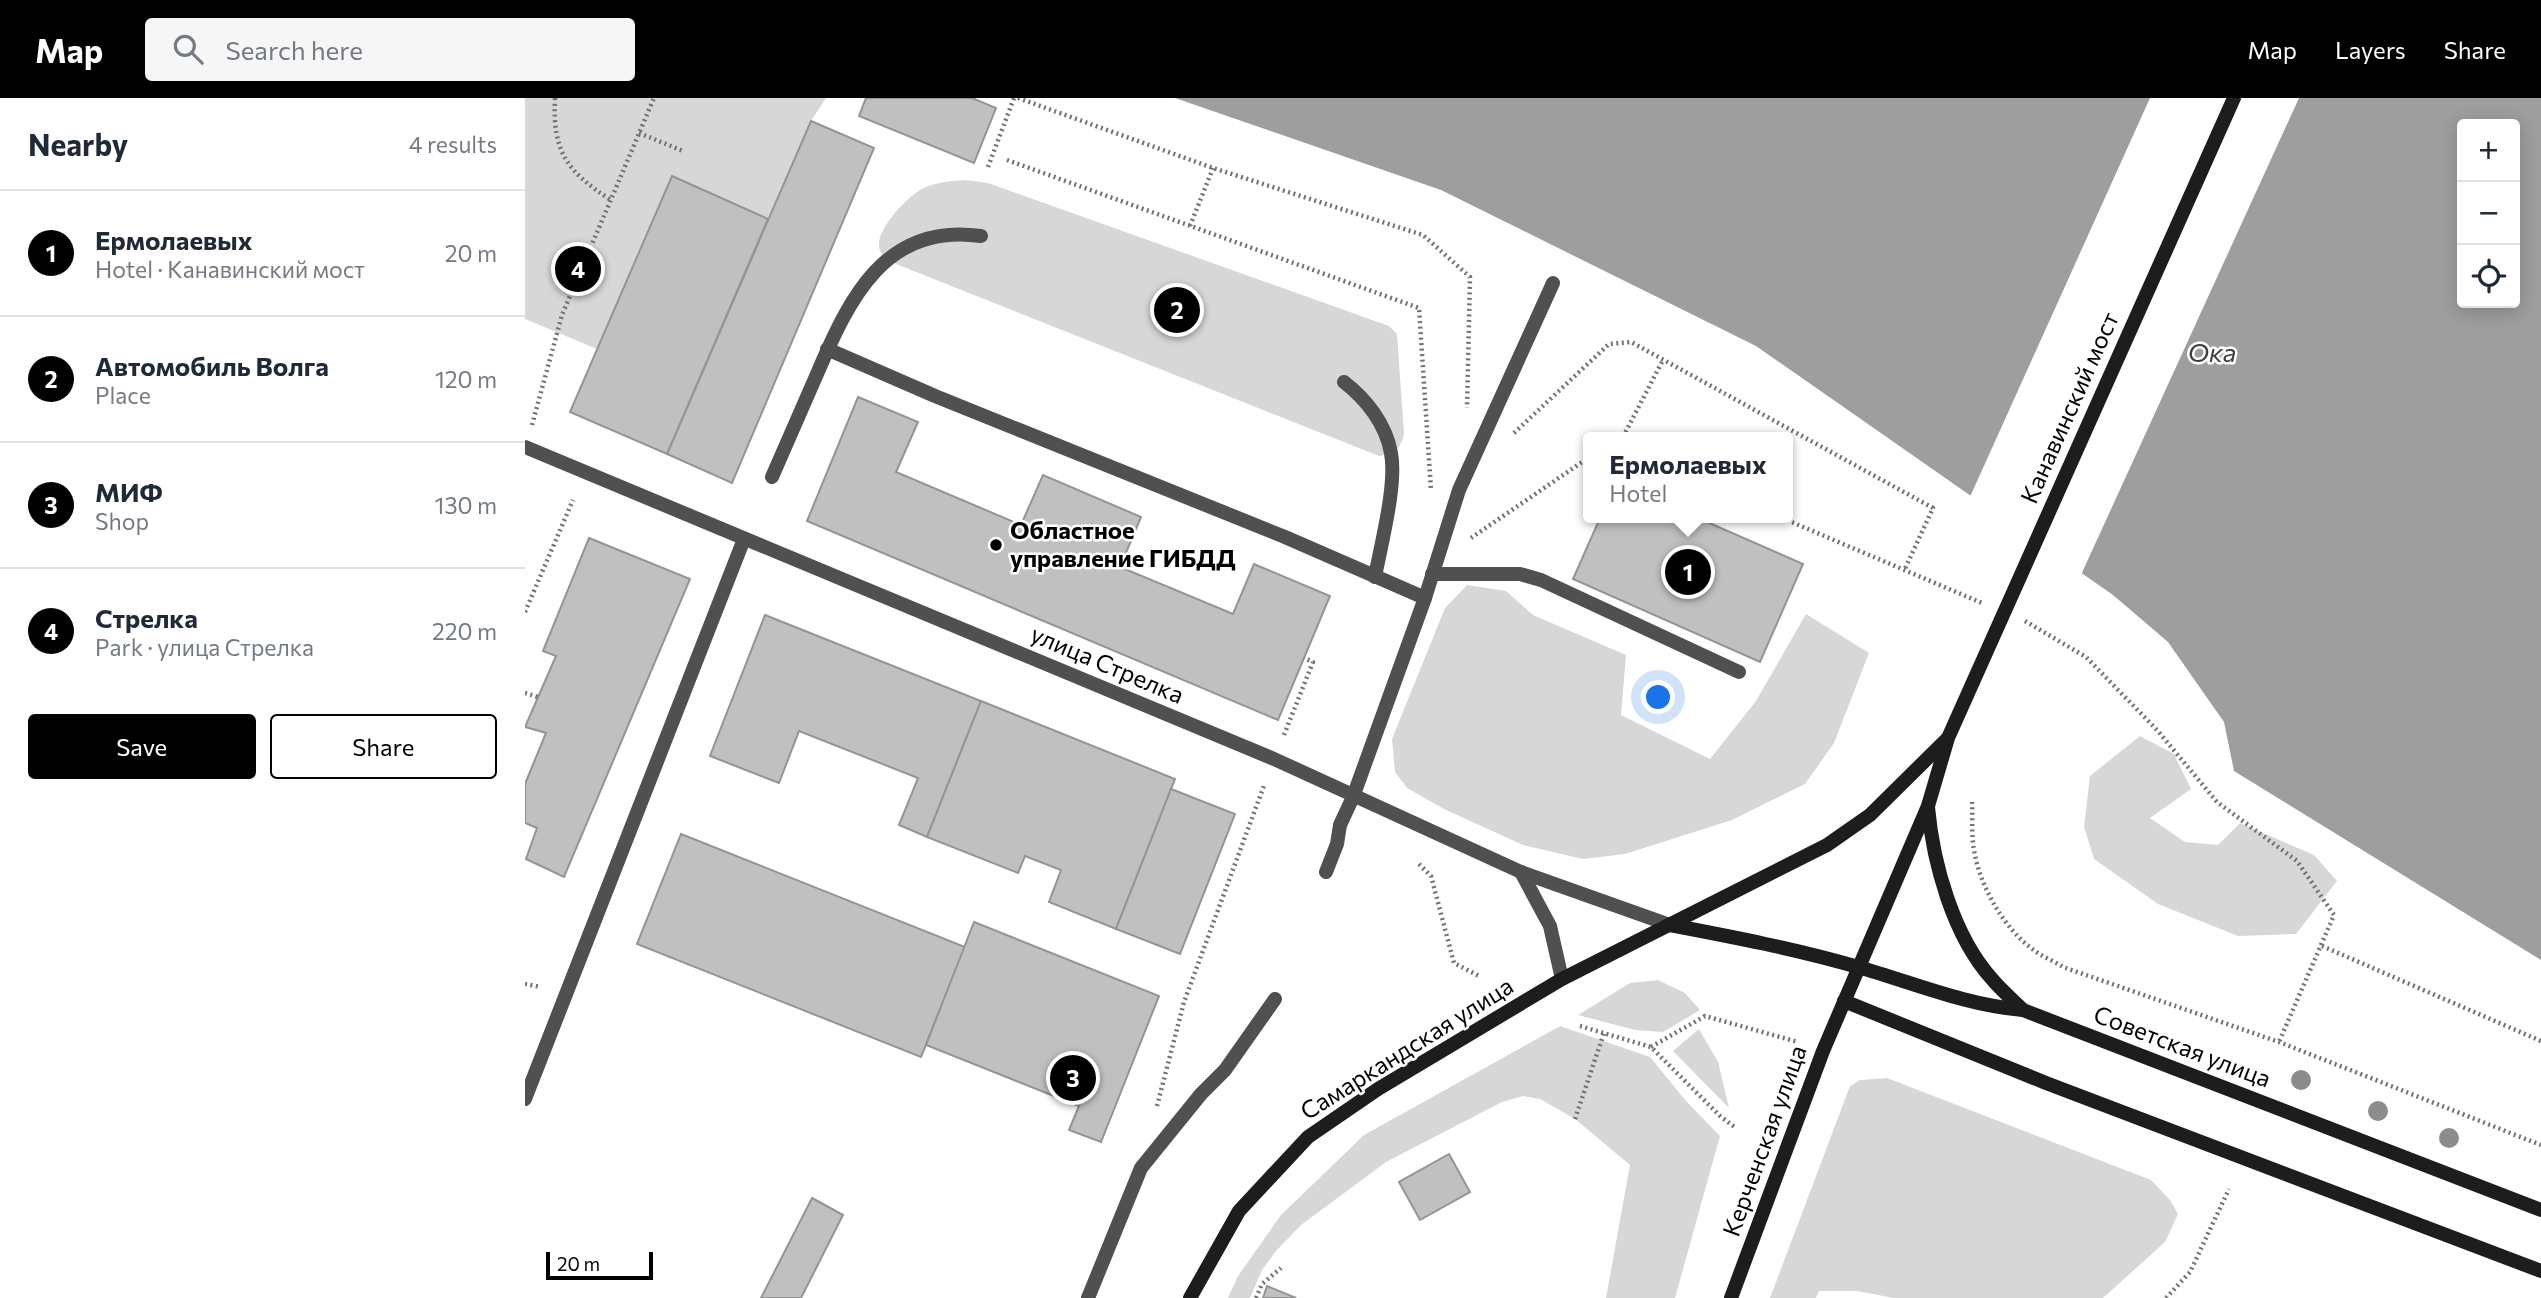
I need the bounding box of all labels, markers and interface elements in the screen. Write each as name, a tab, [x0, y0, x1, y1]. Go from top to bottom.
search box	[145, 18, 635, 81]
text: Map	[35, 29, 103, 70]
icon: search	[169, 30, 207, 68]
text: Search here	[225, 34, 363, 65]
text: Map	[2248, 35, 2297, 64]
text: Layers	[2335, 35, 2406, 64]
text: Share	[2444, 35, 2506, 64]
map controls	[2457, 119, 2520, 308]
button: +	[2457, 119, 2520, 182]
text: Nearby	[28, 125, 128, 162]
text: 4 results	[409, 130, 497, 158]
button: −	[2457, 182, 2520, 245]
text: Ермолаевых	[95, 224, 252, 255]
text: 1	[46, 239, 56, 267]
text: 20 m	[445, 239, 497, 267]
pin: 4	[555, 243, 601, 295]
button: locate	[2457, 245, 2520, 308]
text: Hotel · Канавинский мост	[95, 255, 365, 283]
pin: 2	[1154, 284, 1200, 336]
street label: Канавинский мост	[2013, 307, 2124, 507]
water label: Ока	[2188, 336, 2236, 367]
text: Автомобиль Волга	[95, 350, 329, 381]
text: 2	[44, 365, 58, 393]
text: 120 m	[435, 365, 497, 393]
text: Place	[95, 381, 151, 409]
popup	[1583, 432, 1793, 523]
text: Ермолаевых	[1609, 448, 1767, 479]
text: МИФ	[95, 476, 163, 507]
text: Hotel	[1609, 479, 1667, 507]
text: 3	[44, 491, 58, 519]
text: 130 m	[435, 491, 497, 519]
text: Shop	[95, 507, 149, 535]
place label: Областное управление ГИБДД	[1010, 515, 1236, 572]
marker: Областное управление ГИБДД	[988, 537, 1004, 553]
pin: 1	[1665, 546, 1711, 598]
text: Стрелка	[95, 602, 198, 633]
text: 4	[44, 617, 58, 645]
text: 220 m	[432, 617, 497, 645]
street label: улица Стрелка	[1027, 618, 1188, 709]
text: Park · улица Стрелка	[95, 633, 314, 661]
your location	[1641, 680, 1675, 714]
button: Save	[28, 714, 256, 779]
button: Share	[270, 714, 497, 779]
street label: Самаркандская улица	[1294, 970, 1518, 1125]
street label: Советская улица	[2090, 998, 2275, 1093]
street label: Керченская улица	[1716, 1041, 1812, 1240]
pin: 3	[1050, 1052, 1096, 1104]
scale bar	[546, 1249, 653, 1281]
text: 20 m	[557, 1252, 600, 1275]

